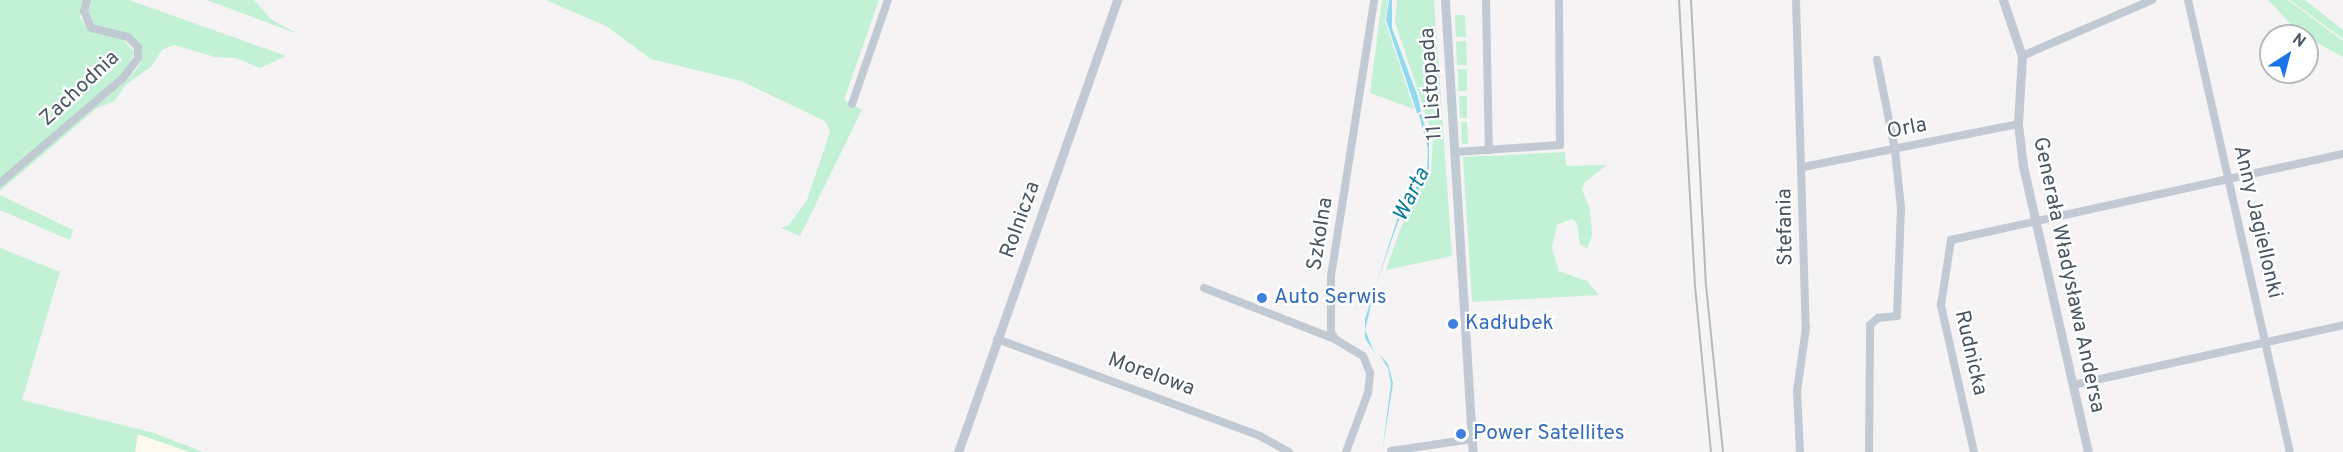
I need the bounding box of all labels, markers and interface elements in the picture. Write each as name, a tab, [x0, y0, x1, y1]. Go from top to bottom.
north arrow	[2259, 24, 2319, 84]
street label: 11 Listopada	[1415, 27, 1449, 141]
text: N	[2288, 30, 2309, 53]
street label: Zachodnia	[35, 46, 125, 132]
street label: Orla	[1885, 113, 1929, 145]
street label: Generała Władysława Andersa	[2026, 134, 2110, 416]
street label: Anny Jagiellonki	[2227, 143, 2287, 301]
water label: Warta	[1388, 164, 1436, 226]
street label: Rolnicza	[996, 178, 1046, 262]
street label: Stefania	[1773, 188, 1799, 266]
street label: Szkolna	[1303, 196, 1339, 272]
place label: Auto Serwis	[1274, 285, 1386, 311]
marker: Auto Serwis	[1255, 291, 1269, 305]
street label: Rudnicka	[1948, 308, 1992, 398]
place label: Kadłubek	[1465, 311, 1554, 337]
marker: Kadłubek	[1446, 317, 1460, 331]
street label: Morelowa	[1104, 348, 1198, 402]
place label: Power Satellites	[1473, 421, 1625, 447]
marker: Power Satellites	[1454, 427, 1468, 441]

